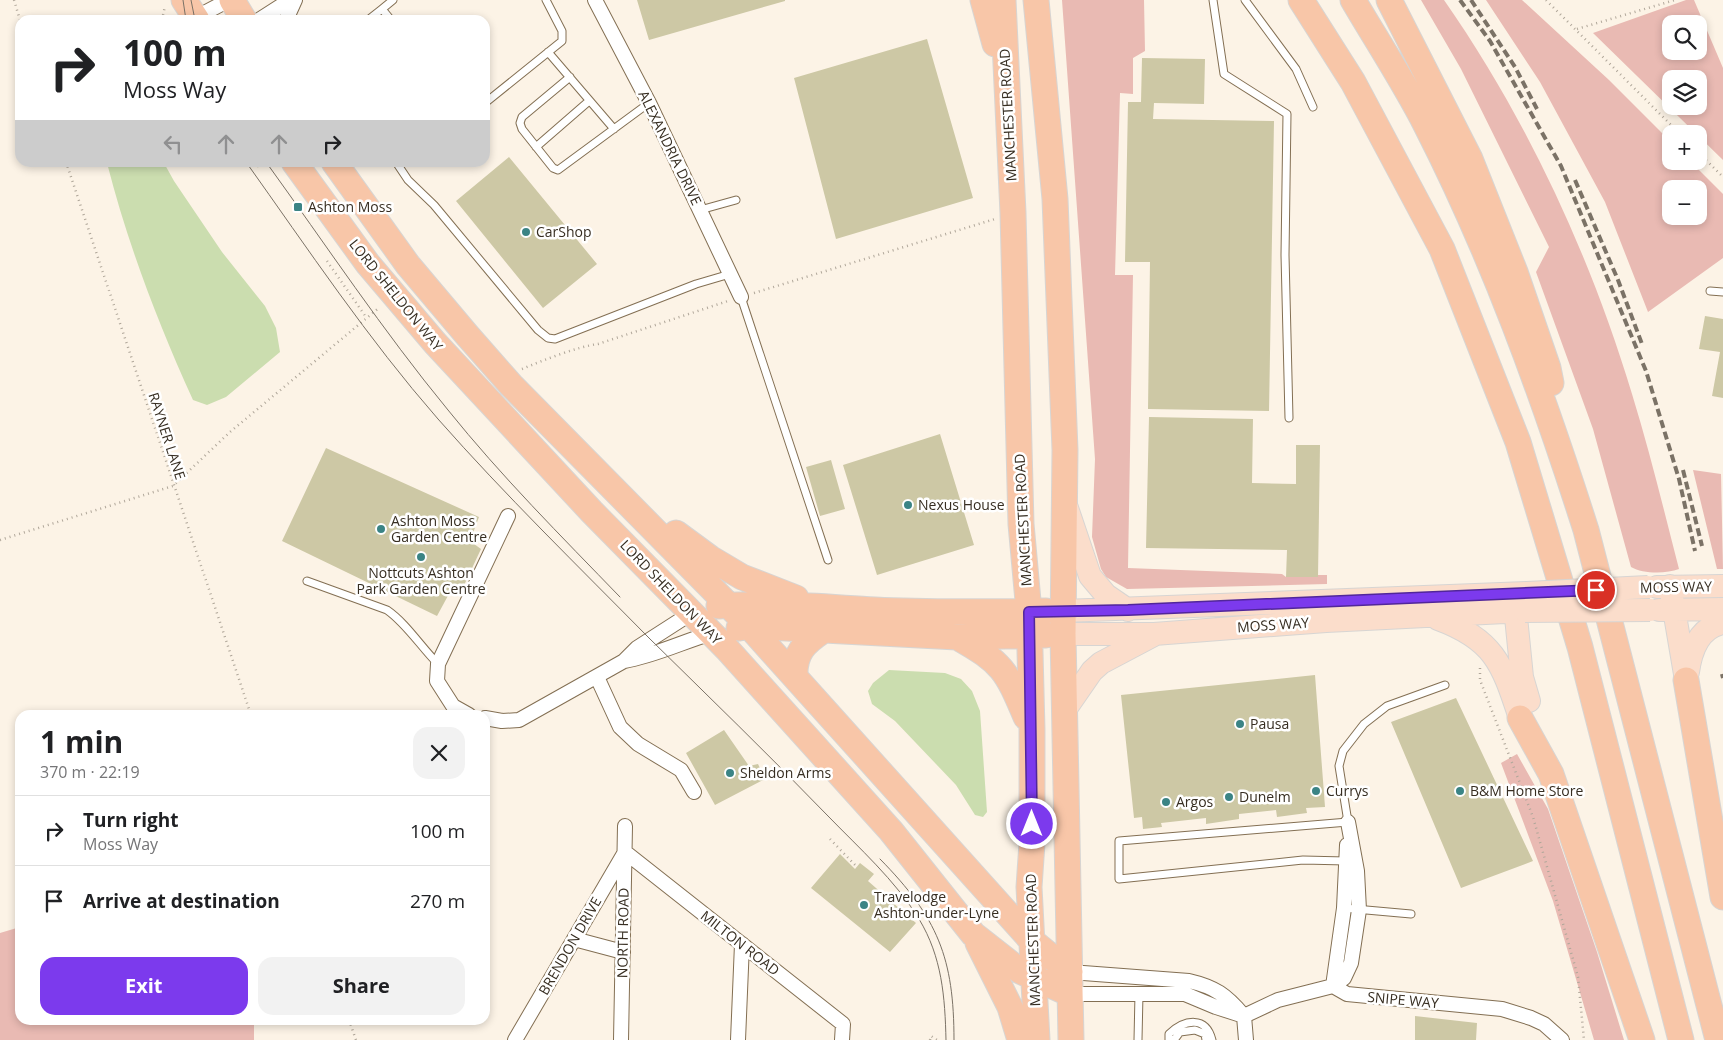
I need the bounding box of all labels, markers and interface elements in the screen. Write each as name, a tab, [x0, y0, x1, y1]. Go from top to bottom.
map controls	[1662, 15, 1707, 225]
button: search	[1662, 15, 1707, 60]
text: 100 m	[123, 29, 227, 76]
icon: right	[40, 35, 105, 100]
street label: MANCHESTER ROAD	[995, 48, 1020, 182]
button: layers	[1662, 70, 1707, 115]
text: Moss Way	[123, 74, 226, 104]
street label: ALEXANDRIA DRIVE	[634, 87, 706, 208]
button: +	[1662, 125, 1707, 170]
icon: left	[159, 130, 187, 158]
icon: ahead	[212, 130, 240, 158]
icon: ahead	[265, 130, 293, 158]
icon: right	[318, 130, 346, 158]
button: −	[1662, 180, 1707, 225]
place label: Ashton Moss	[308, 197, 392, 216]
marker: Ashton Moss	[292, 201, 304, 213]
place label: CarShop	[536, 222, 592, 241]
marker: CarShop	[520, 226, 532, 238]
street label: LORD SHELDON WAY	[345, 235, 447, 355]
street label: RAYNER LANE	[144, 390, 190, 482]
street label: MANCHESTER ROAD	[1010, 453, 1035, 587]
place label: Nexus House	[918, 495, 1005, 514]
marker: Nexus House	[902, 499, 914, 511]
place label: Ashton Moss Garden Centre	[391, 511, 487, 546]
marker: Ashton Moss Garden Centre	[375, 523, 387, 535]
street label: LORD SHELDON WAY	[616, 535, 726, 648]
marker: Nottcuts Ashton Park Garden Centre	[415, 551, 427, 563]
place label: Nottcuts Ashton Park Garden Centre	[356, 563, 486, 598]
pin	[1575, 569, 1617, 611]
icon: arrive	[1582, 576, 1610, 604]
street label: MOSS WAY	[1640, 576, 1712, 597]
street label: MOSS WAY	[1236, 612, 1310, 636]
place label: Pausa	[1250, 714, 1289, 733]
marker: Pausa	[1234, 718, 1246, 730]
text: 1 min	[40, 721, 123, 762]
button: close	[413, 727, 465, 779]
text: 370 m · 22:19	[40, 761, 140, 783]
place label: Sheldon Arms	[740, 763, 831, 782]
marker: Sheldon Arms	[724, 767, 736, 779]
place label: Currys	[1326, 781, 1369, 800]
place label: B&M Home Store	[1470, 781, 1583, 800]
marker: Currys	[1310, 785, 1322, 797]
marker: B&M Home Store	[1454, 785, 1466, 797]
place label: Dunelm	[1239, 787, 1291, 806]
marker: Dunelm	[1223, 791, 1235, 803]
place label: Argos	[1176, 792, 1214, 811]
marker: Argos	[1160, 796, 1172, 808]
position arrow	[1005, 797, 1057, 849]
text: Turn right	[83, 807, 178, 833]
icon: right	[40, 817, 68, 845]
text: 100 m	[410, 818, 465, 844]
text: Moss Way	[83, 833, 158, 855]
street label: MANCHESTER ROAD	[1021, 873, 1044, 1007]
icon: arrive	[40, 887, 68, 915]
place label: Travelodge Ashton-under-Lyne	[874, 887, 999, 922]
text: Arrive at destination	[83, 888, 280, 914]
text: 270 m	[410, 888, 465, 914]
street label: NORTH ROAD	[612, 888, 633, 978]
street label: BRENDON DRIVE	[534, 893, 605, 998]
marker: Travelodge Ashton-under-Lyne	[858, 899, 870, 911]
street label: MILTON ROAD	[697, 906, 784, 979]
button: Exit	[40, 957, 248, 1015]
button: Share	[258, 957, 465, 1015]
street label: SNIPE WAY	[1367, 987, 1440, 1012]

